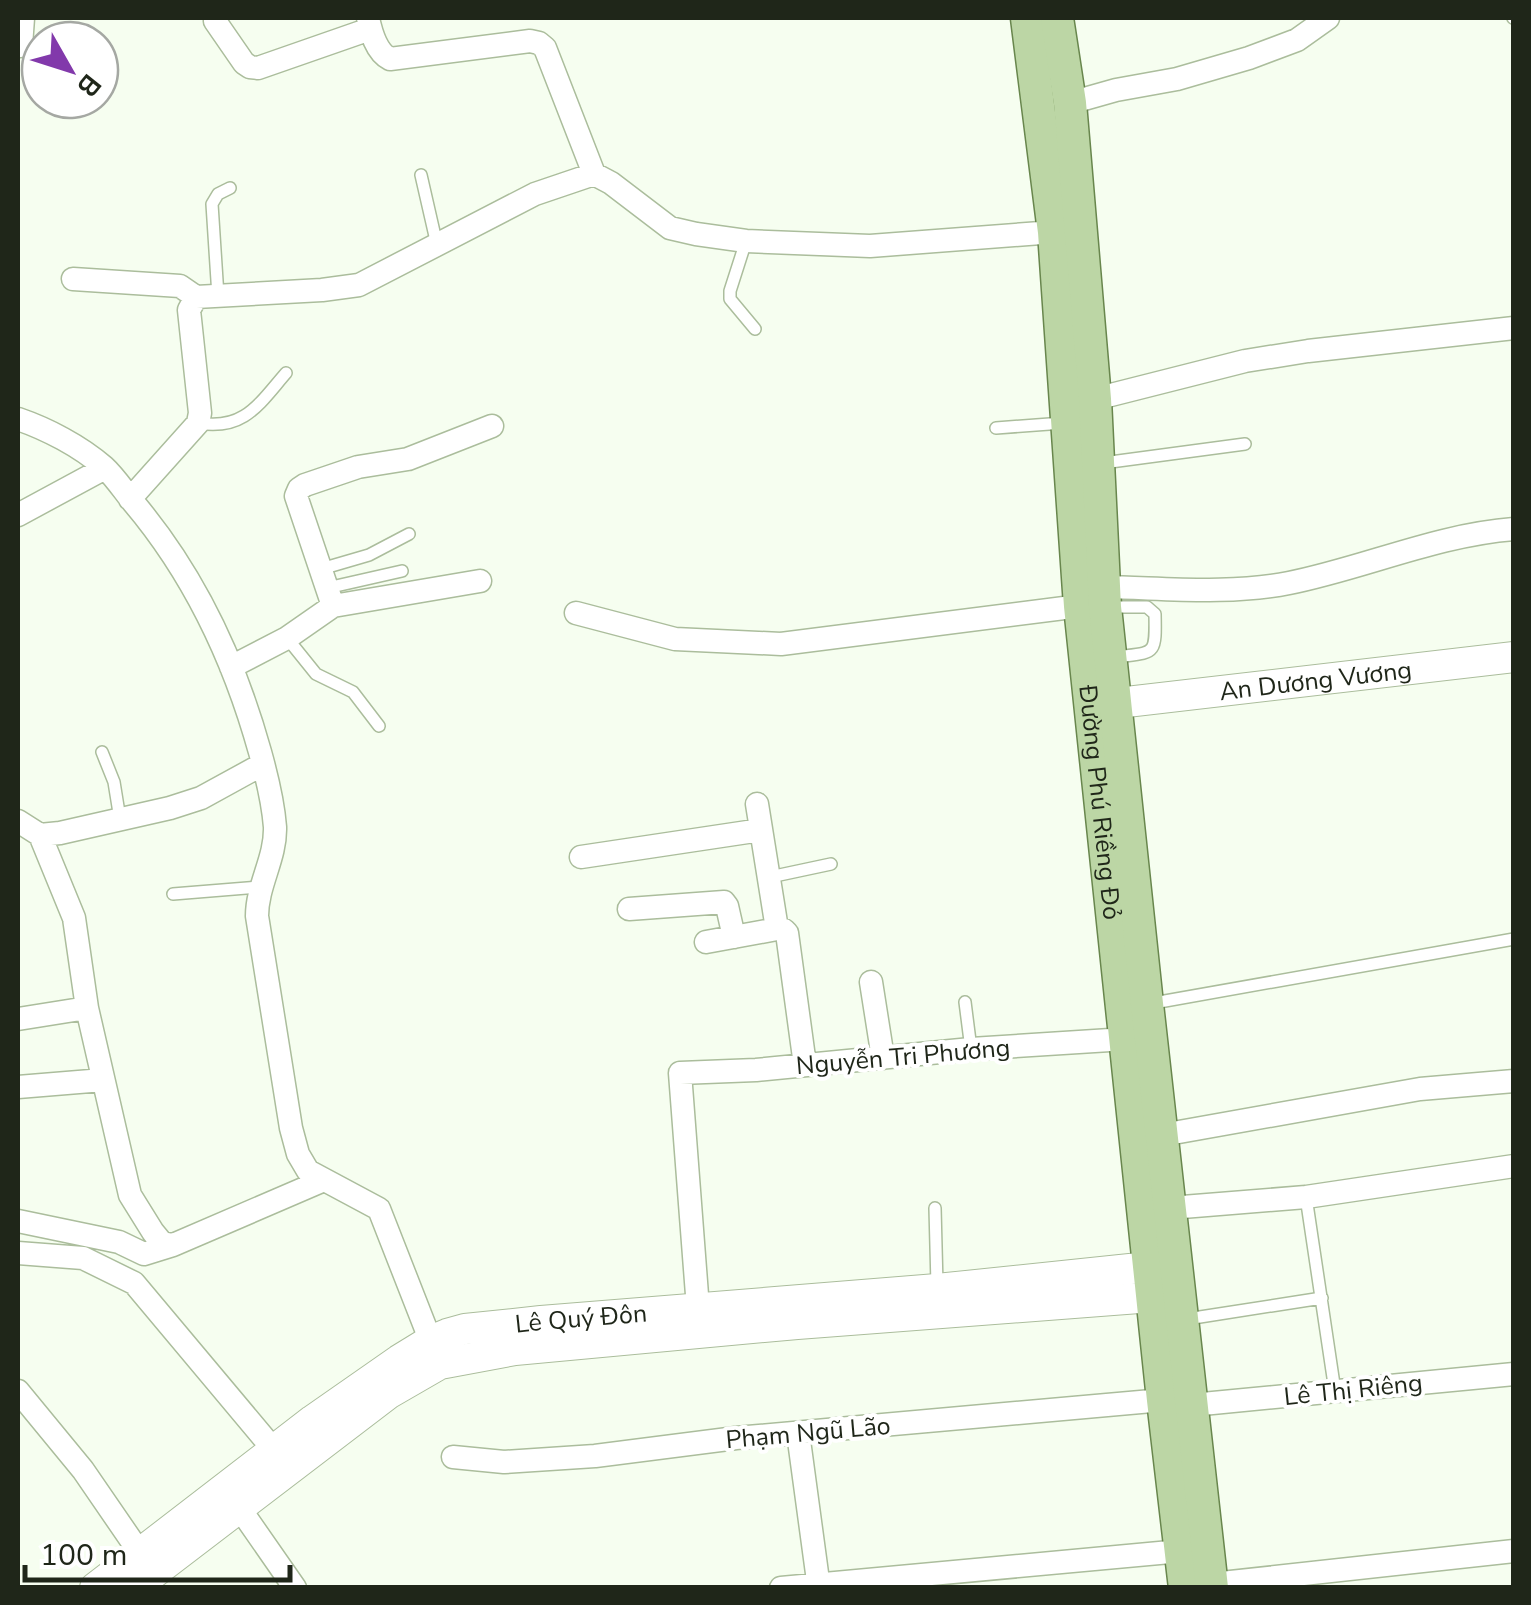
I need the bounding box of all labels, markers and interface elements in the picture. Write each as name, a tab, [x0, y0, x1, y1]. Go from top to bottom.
north arrow	[20, 20, 120, 120]
text: B	[68, 66, 109, 105]
street label: An Dương Vương	[1218, 653, 1414, 709]
street label: Đường Phú Riềng Đỏ	[1070, 682, 1129, 922]
street label: Nguyễn Tri Phương	[795, 1031, 1012, 1083]
street label: Lê Quý Đôn	[513, 1296, 648, 1342]
street label: Lê Thị Riêng	[1282, 1366, 1424, 1414]
street label: Phạm Ngũ Lão	[724, 1409, 892, 1457]
scale bar	[25, 1520, 290, 1582]
text: 100 m	[40, 1535, 127, 1576]

